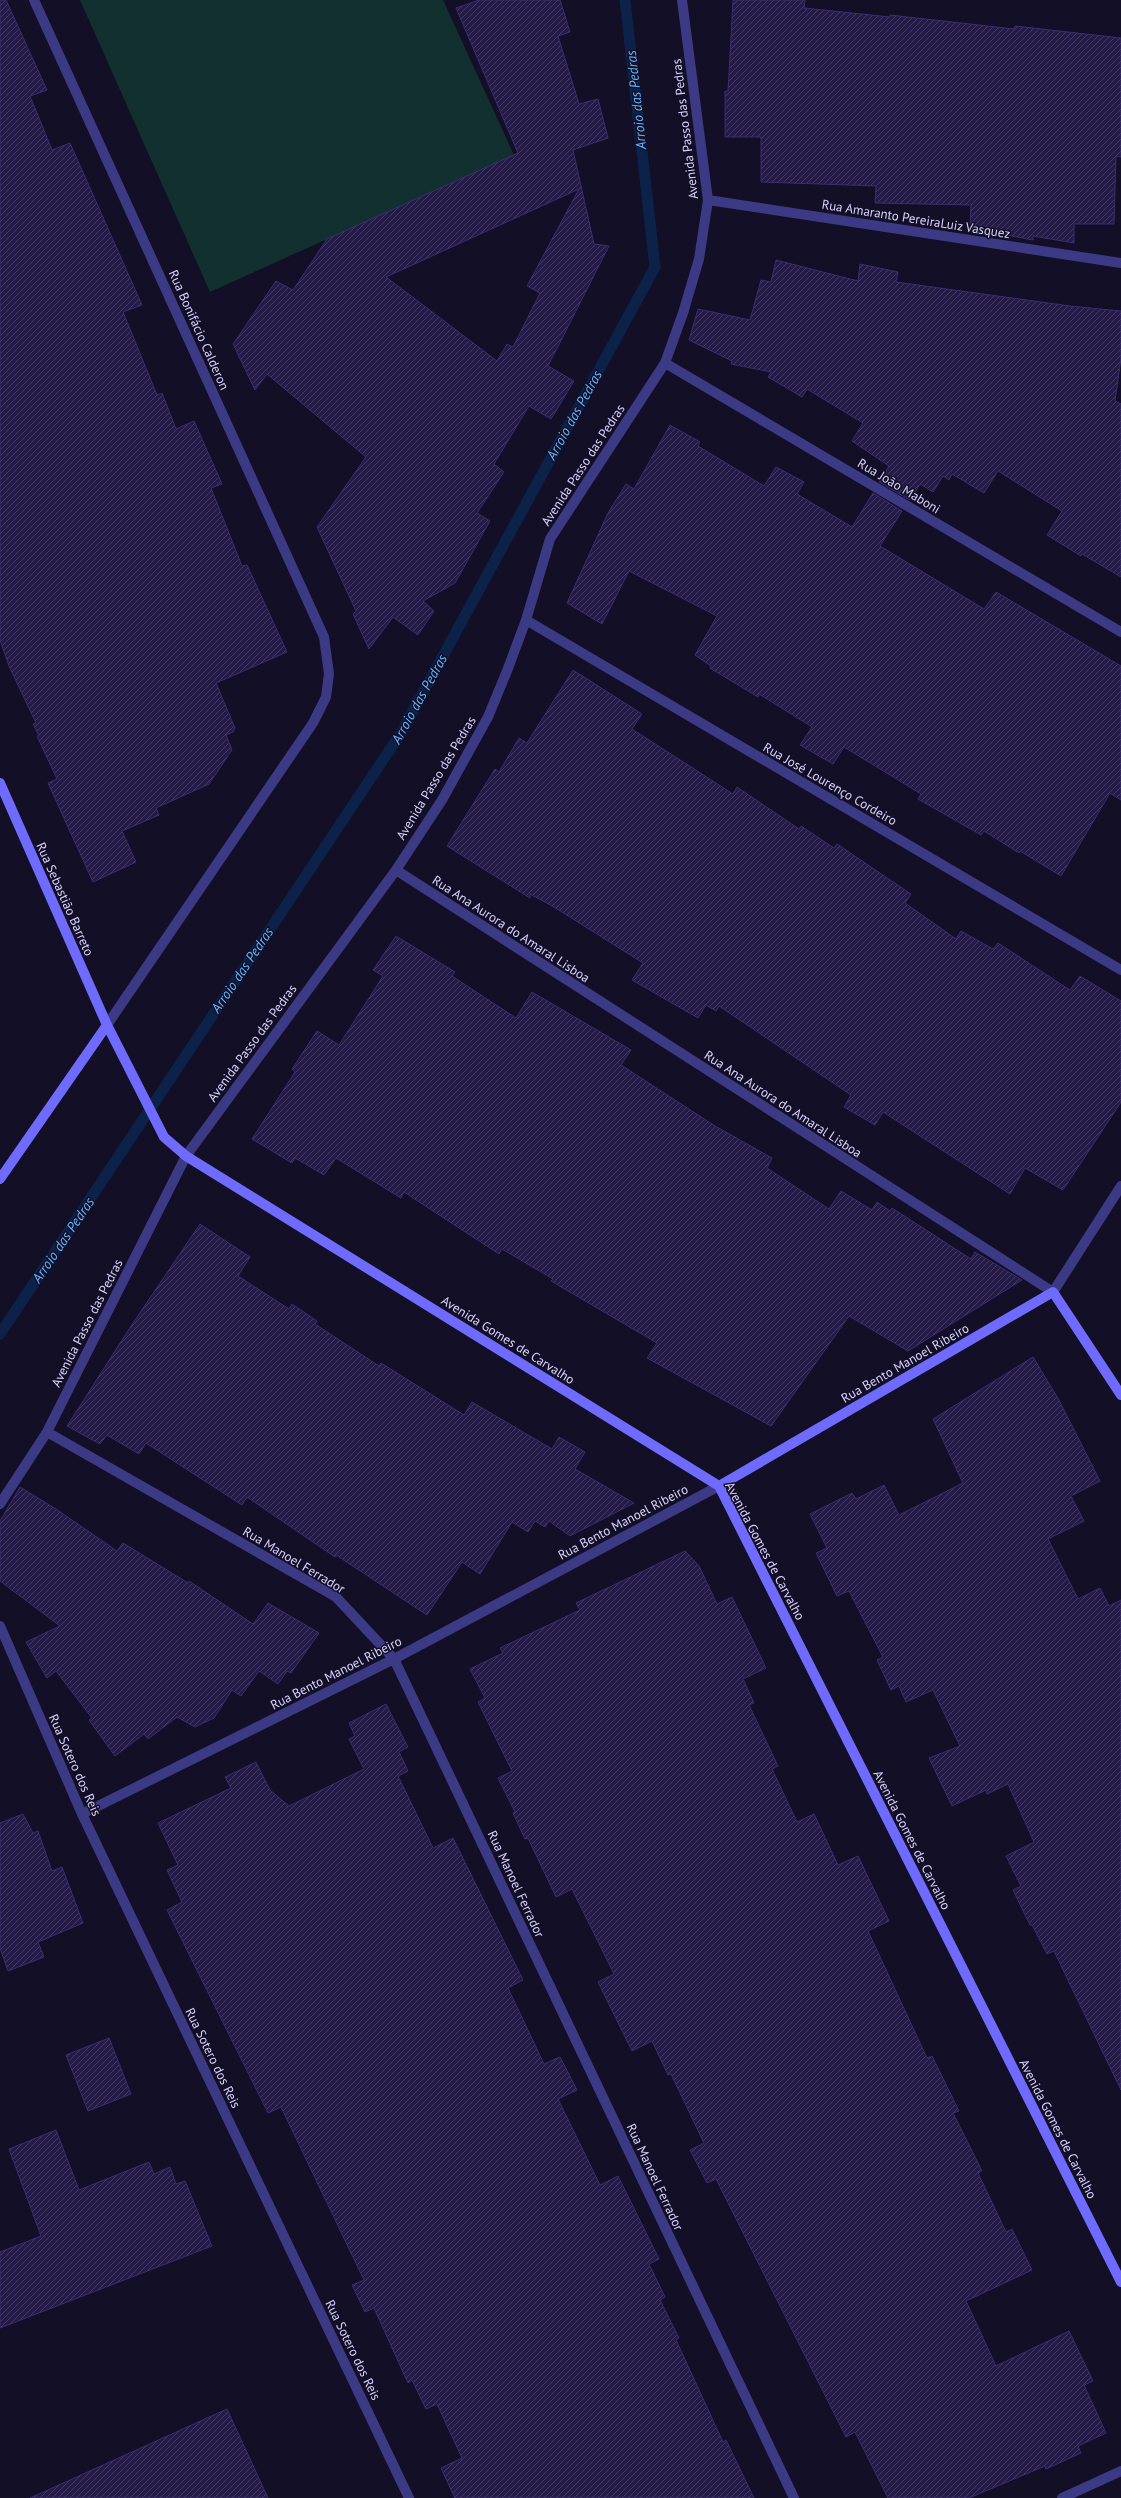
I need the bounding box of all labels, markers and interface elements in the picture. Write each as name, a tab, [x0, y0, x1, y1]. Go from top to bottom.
water label: Arroio das Pedras	[622, 49, 650, 151]
street label: Avenida Passo das Pedras	[668, 58, 702, 200]
street label: Rua Amaranto PereiraLuiz Vasquez	[821, 196, 1012, 242]
street label: Rua Bonifácio Calderon	[165, 267, 233, 393]
water label: Arroio das Pedras	[542, 367, 606, 464]
street label: Avenida Passo das Pedras	[537, 401, 629, 529]
street label: Rua João Maboni	[855, 455, 943, 517]
water label: Arroio das Pedras	[387, 651, 451, 748]
street label: Avenida Passo das Pedras	[392, 713, 480, 843]
street label: Rua José Lourenço Cordeiro	[760, 739, 900, 829]
street label: Rua Sebastião Barreto	[32, 840, 98, 958]
street label: Rua Ana Aurora do Amaral Lisboa	[429, 872, 593, 986]
water label: Arroio das Pedras	[206, 923, 278, 1017]
street label: Avenida Passo das Pedras	[204, 981, 300, 1105]
street label: Rua Ana Aurora do Amaral Lisboa	[701, 1047, 865, 1161]
water label: Arroio das Pedras	[27, 1193, 99, 1287]
street label: Avenida Passo das Pedras	[47, 1256, 127, 1390]
street label: Avenida Gomes de Carvalho	[438, 1292, 578, 1388]
street label: Rua Bento Manoel Ribeiro	[838, 1319, 972, 1407]
street label: Avenida Gomes de Carvalho	[721, 1479, 809, 1623]
street label: Rua Bento Manoel Ribeiro	[555, 1480, 691, 1564]
street label: Rua Manoel Ferrador	[240, 1523, 349, 1598]
street label: Rua Bento Manoel Ribeiro	[268, 1633, 404, 1713]
street label: Rua Sotero dos Reis	[45, 1711, 105, 1819]
street label: Avenida Gomes de Carvalho	[869, 1767, 955, 1913]
street label: Rua Manoel Ferrador	[484, 1828, 549, 1941]
street label: Rua Sotero dos Reis	[181, 2005, 245, 2111]
street label: Avenida Gomes de Carvalho	[1015, 2056, 1101, 2202]
street label: Rua Manoel Ferrador	[623, 2121, 688, 2234]
street label: Rua Sotero dos Reis	[321, 2297, 385, 2403]

